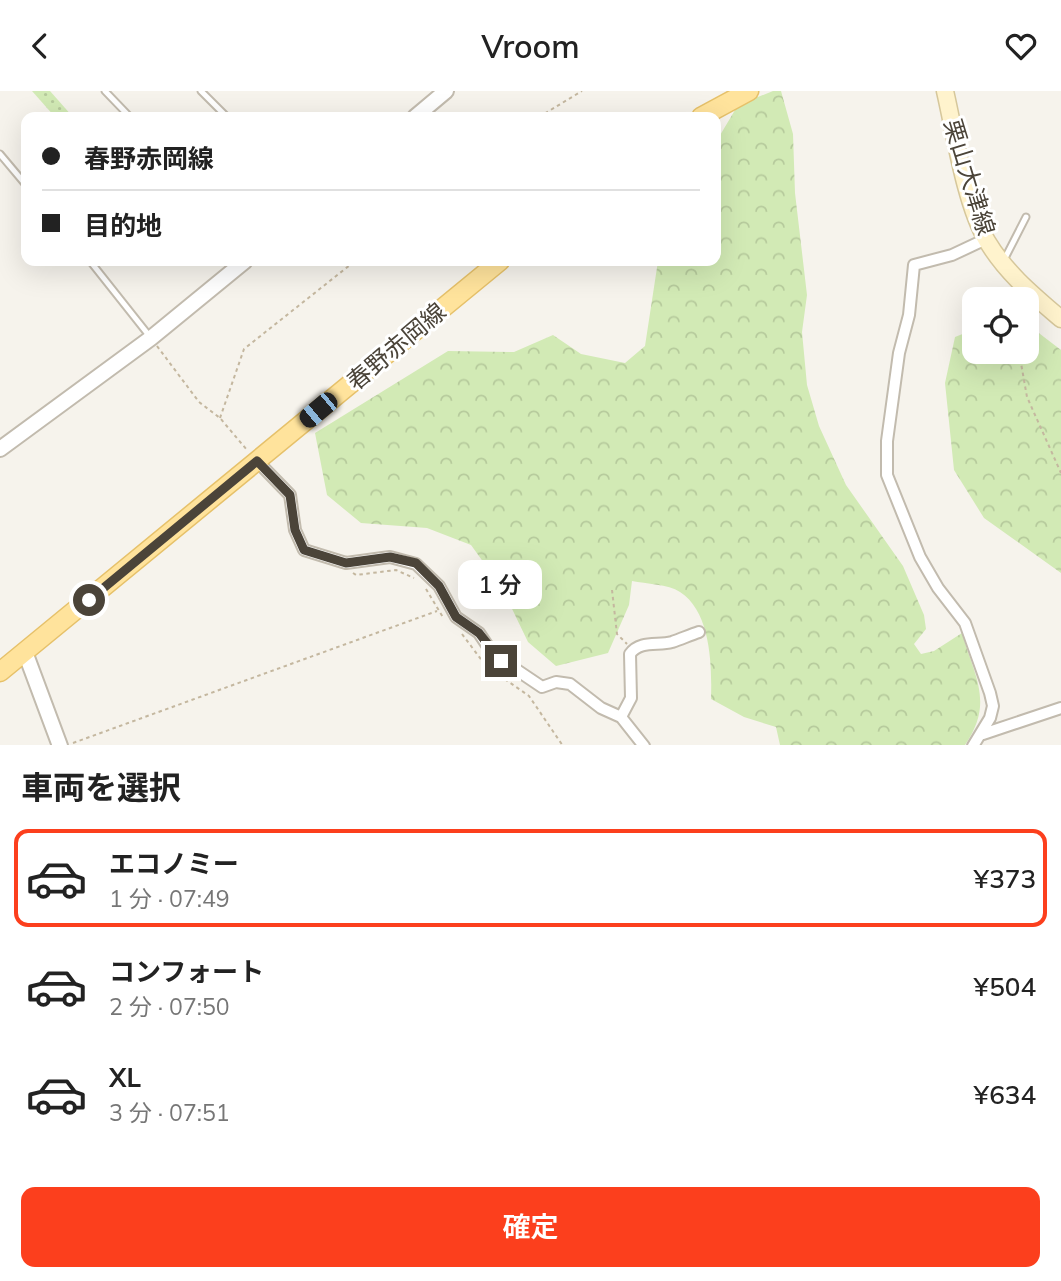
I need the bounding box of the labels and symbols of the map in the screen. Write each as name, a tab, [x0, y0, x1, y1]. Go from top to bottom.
street label: 栗山大津線	[938, 115, 1002, 239]
street label: 春野赤岡線	[340, 296, 452, 396]
car	[296, 388, 341, 432]
callout: 1 分	[459, 559, 543, 609]
route start	[73, 584, 105, 616]
route end	[485, 645, 517, 677]

